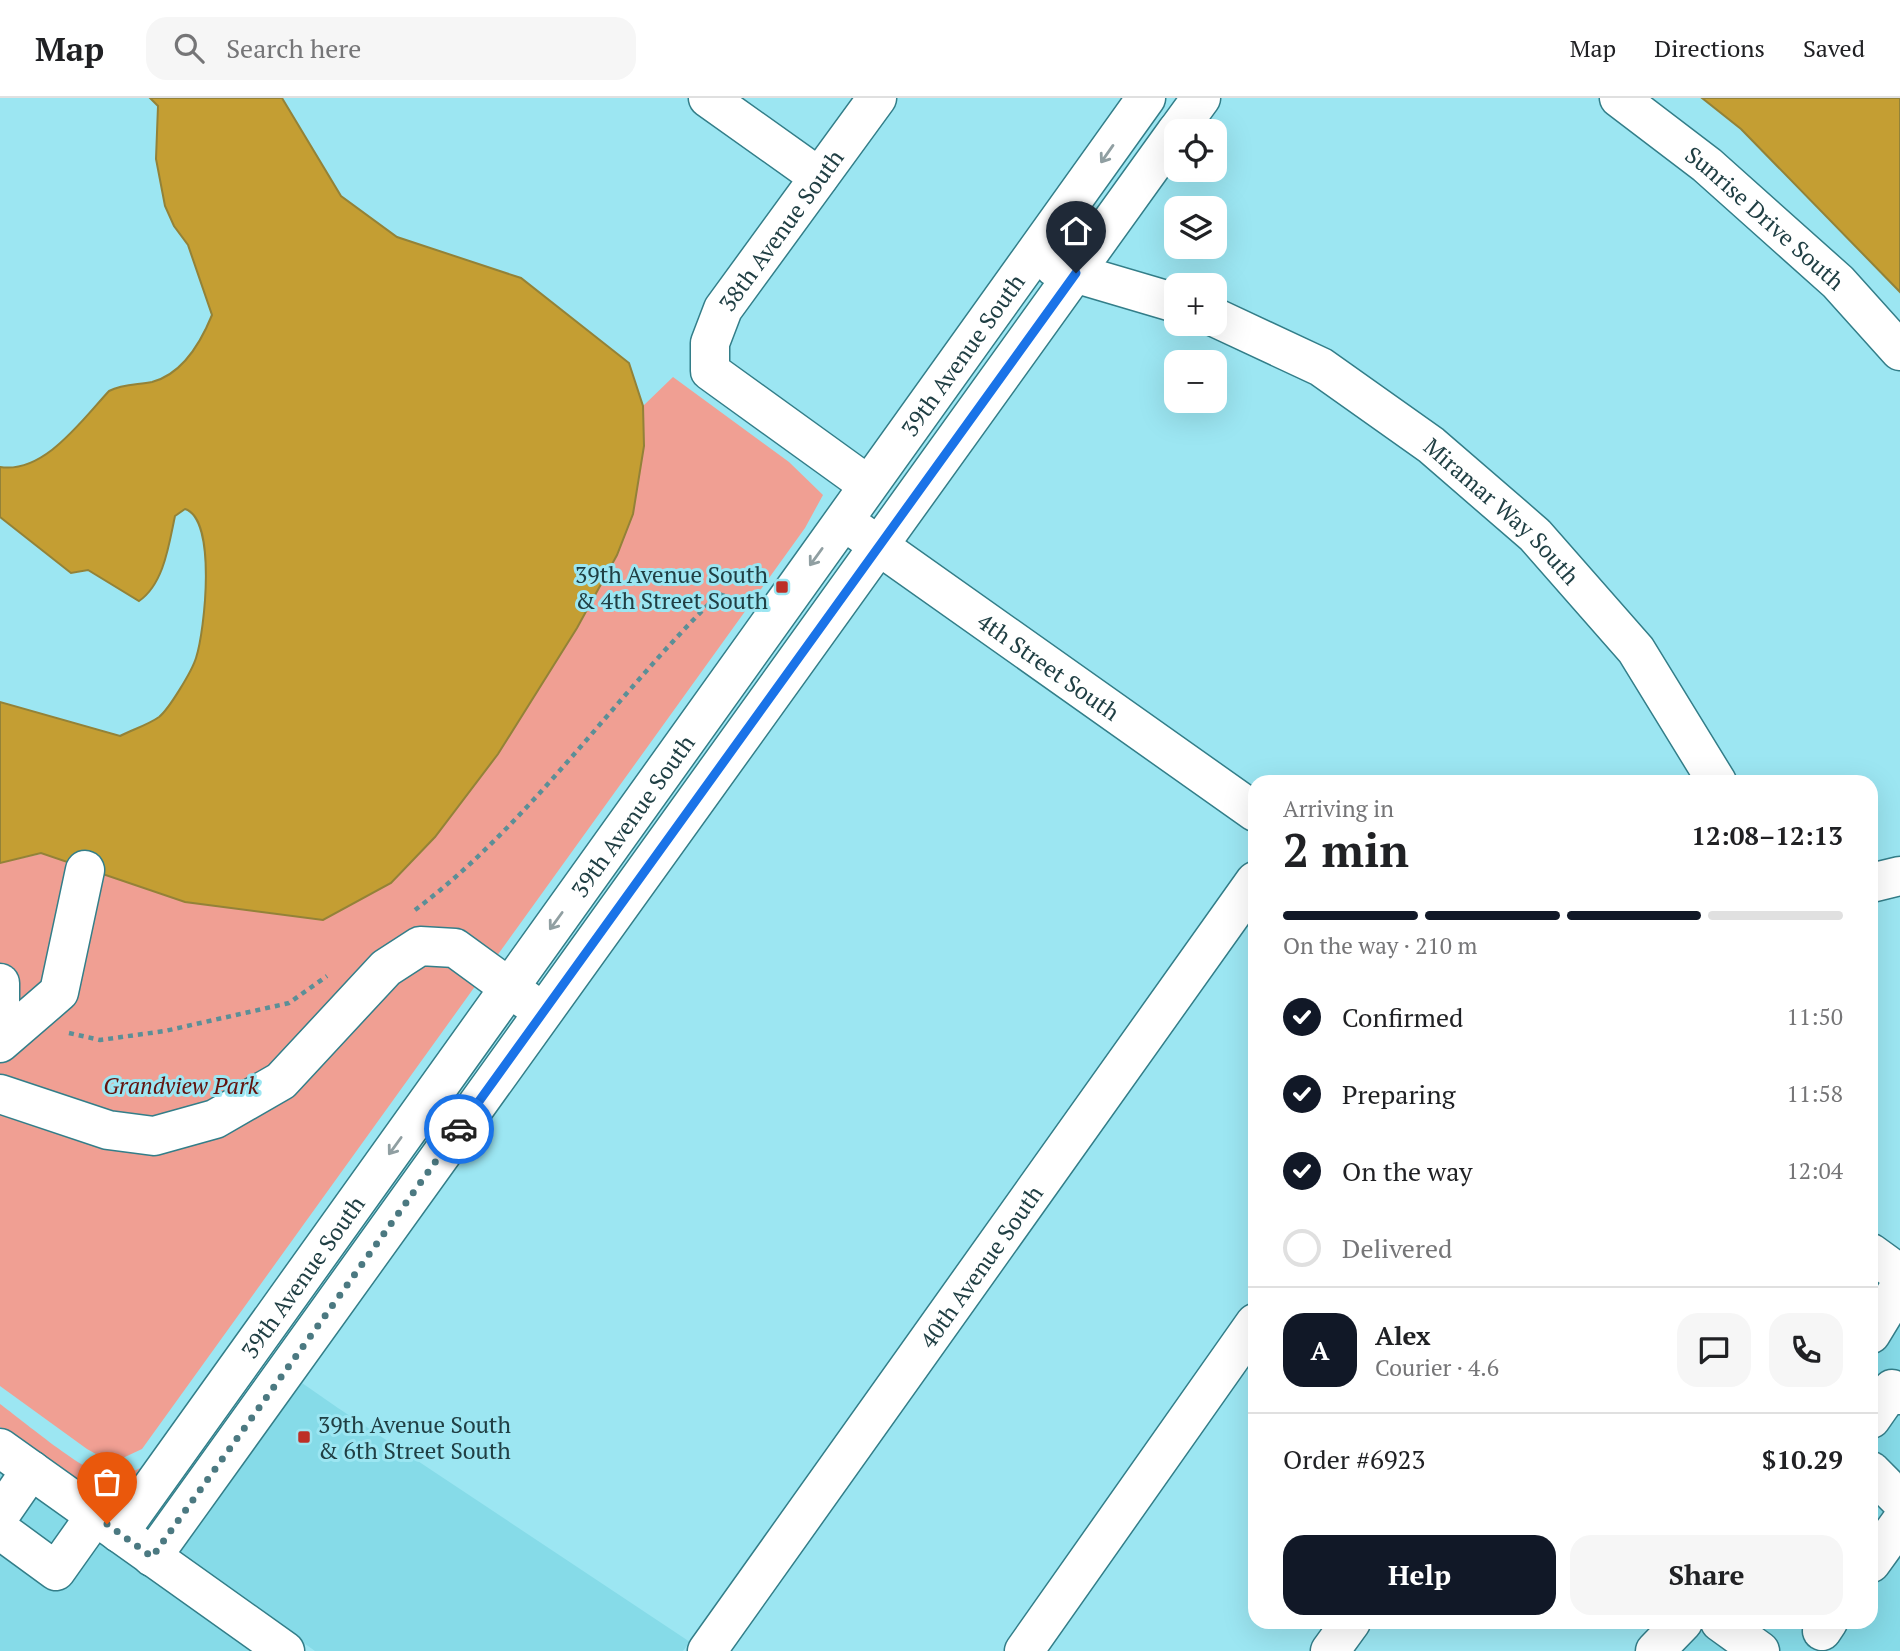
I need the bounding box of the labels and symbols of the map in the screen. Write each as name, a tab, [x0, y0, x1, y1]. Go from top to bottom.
street label: Sunrise Drive South	[1679, 139, 1852, 297]
street label: 38th Avenue South	[711, 143, 850, 317]
one-way arrow	[1100, 144, 1114, 163]
pin	[1046, 201, 1106, 273]
street label: 39th Avenue South	[894, 267, 1031, 442]
street label: Miramar Way South	[1418, 431, 1587, 591]
one-way arrow	[809, 547, 823, 566]
place label: 39th Avenue South & 4th Street South	[575, 559, 768, 616]
marker: 39th Avenue South & 4th Street South	[774, 579, 790, 595]
street label: 4th Street South	[972, 605, 1127, 727]
street label: 39th Avenue South	[564, 728, 701, 903]
one-way arrow	[548, 911, 563, 930]
park label: Grandview Park	[103, 1070, 260, 1101]
courier	[424, 1094, 494, 1164]
one-way arrow	[388, 1136, 402, 1155]
street label: 40th Avenue South	[912, 1178, 1050, 1354]
street label: 39th Avenue South	[234, 1189, 371, 1364]
place label: 39th Avenue South & 6th Street South	[318, 1409, 511, 1466]
marker: 39th Avenue South & 6th Street South	[296, 1429, 312, 1445]
pin	[77, 1452, 137, 1524]

